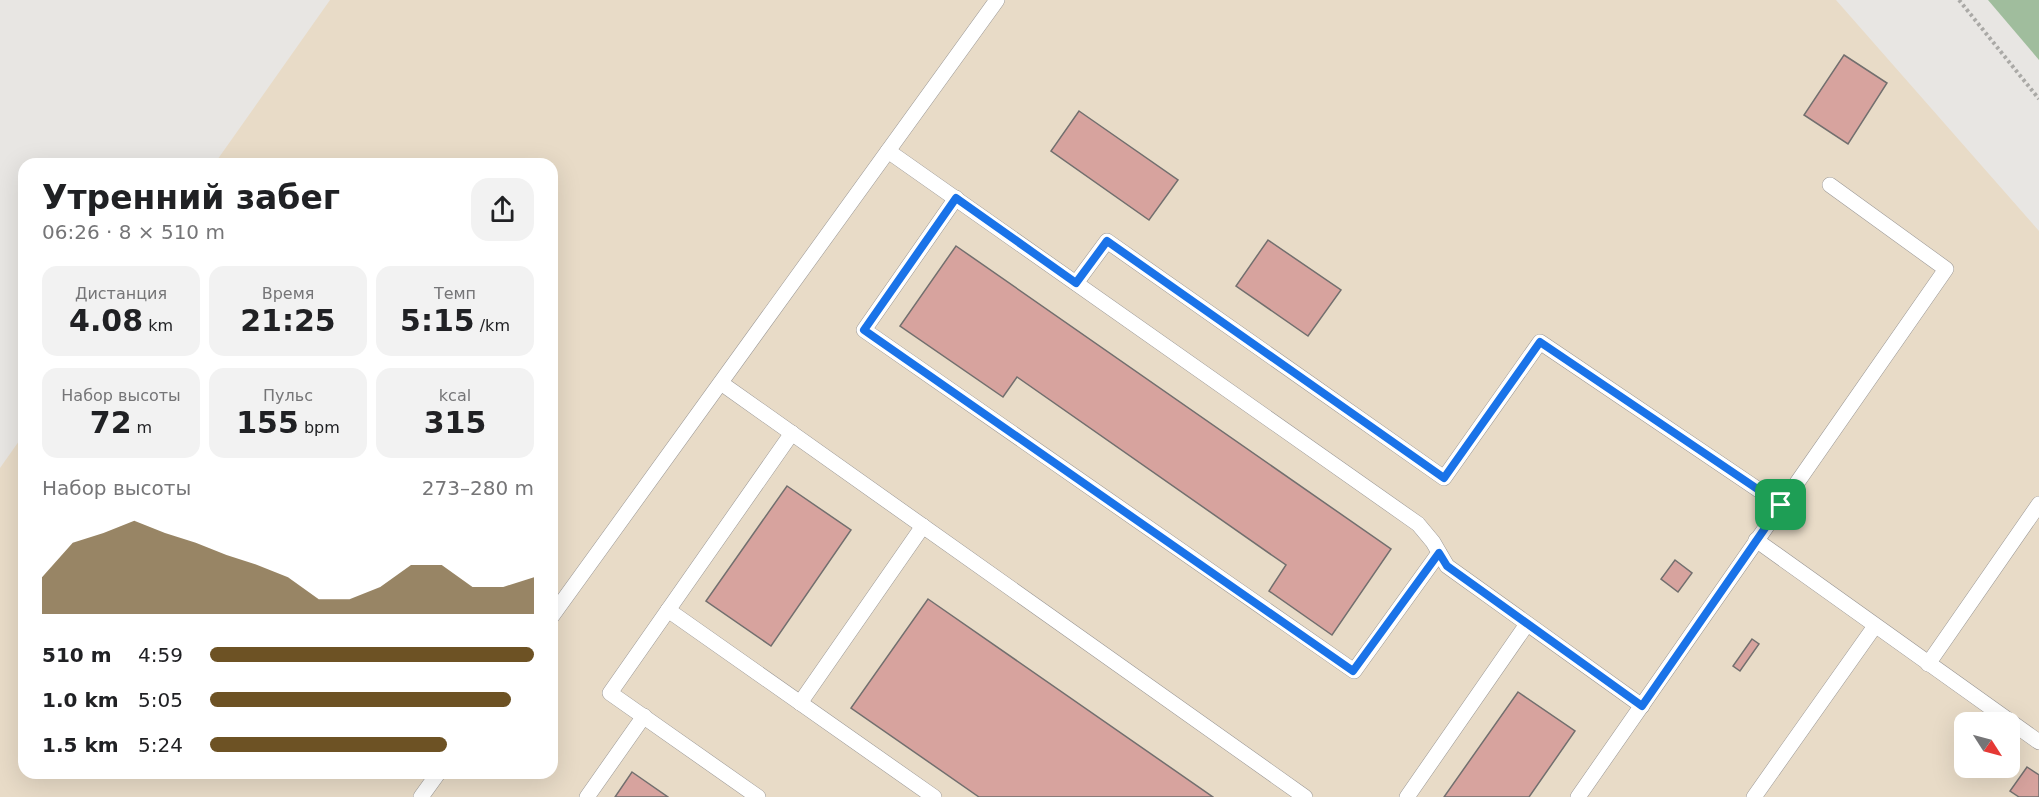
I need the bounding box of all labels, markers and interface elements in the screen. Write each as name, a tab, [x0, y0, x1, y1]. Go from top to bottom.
text: Утренний забег	[42, 178, 340, 217]
button: share	[471, 178, 534, 241]
text: 06:26 · 8 × 510 m	[42, 220, 225, 244]
text: Дистанция	[75, 284, 167, 303]
text: Время	[262, 284, 314, 303]
text: Темп	[434, 284, 476, 303]
text: 4.08	[69, 303, 143, 338]
text: 21:25	[240, 303, 336, 338]
text: 5:15	[400, 303, 475, 338]
text: km	[143, 316, 173, 335]
text: /km	[475, 316, 510, 335]
text: Набор высоты	[61, 386, 181, 405]
text: Пульс	[263, 386, 313, 405]
text: kcal	[439, 386, 471, 405]
text: 72	[90, 405, 132, 440]
text: 155	[236, 405, 299, 440]
text: 315	[424, 405, 486, 440]
text: m	[132, 418, 152, 437]
text: bpm	[299, 418, 340, 437]
text: Набор высоты	[42, 476, 191, 500]
text: 273–280 m	[422, 476, 534, 500]
pin	[1755, 479, 1806, 530]
icon: arrive	[1764, 488, 1797, 521]
text: 510 m	[42, 643, 112, 667]
text: 4:59	[138, 643, 183, 667]
text: 1.0 km	[42, 688, 119, 712]
text: 5:05	[138, 688, 183, 712]
north arrow	[1954, 712, 2020, 778]
map controls	[1954, 712, 2020, 778]
text: 1.5 km	[42, 733, 119, 757]
text: 5:24	[138, 733, 183, 757]

